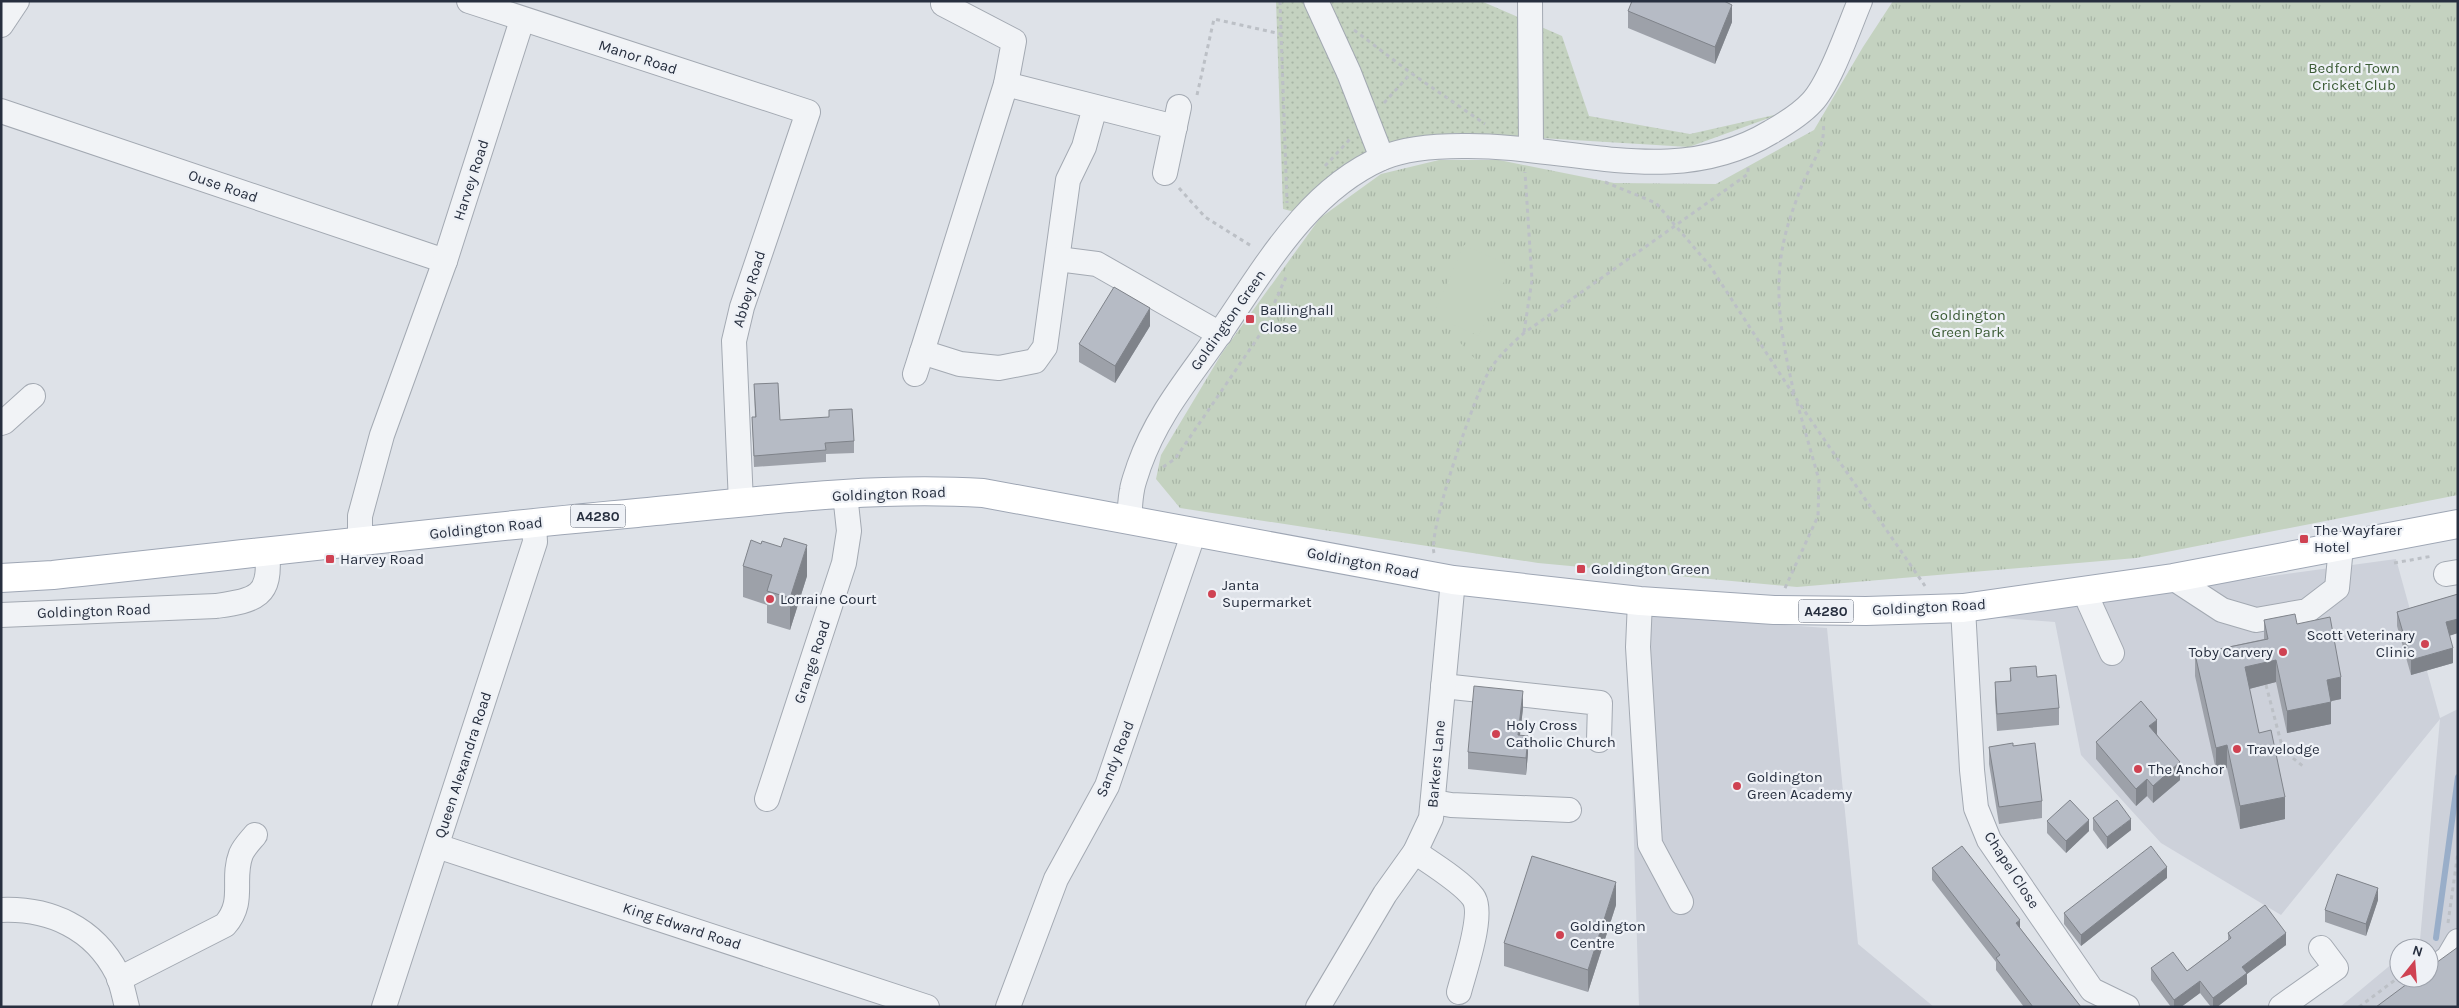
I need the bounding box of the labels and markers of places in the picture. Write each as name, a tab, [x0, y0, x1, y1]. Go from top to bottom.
place label: Ballinghall Close	[1260, 301, 1334, 336]
marker: Ballinghall Close	[1244, 313, 1256, 325]
place label: The Wayfarer Hotel	[2314, 521, 2403, 556]
marker: The Wayfarer Hotel	[2298, 533, 2310, 545]
place label: Harvey Road	[340, 550, 424, 568]
marker: Harvey Road	[324, 553, 336, 565]
place label: Goldington Green	[1591, 560, 1710, 578]
marker: Goldington Green	[1575, 563, 1587, 575]
place label: Janta Supermarket	[1222, 576, 1312, 611]
marker: Janta Supermarket	[1206, 588, 1218, 600]
place label: Lorraine Court	[780, 590, 877, 608]
marker: Lorraine Court	[764, 593, 776, 605]
place label: Scott Veterinary Clinic	[2307, 626, 2415, 661]
marker: Scott Veterinary Clinic	[2419, 638, 2431, 650]
place label: Toby Carvery	[2189, 643, 2273, 661]
marker: Toby Carvery	[2277, 646, 2289, 658]
place label: Holy Cross Catholic Church	[1506, 716, 1616, 751]
marker: Holy Cross Catholic Church	[1490, 728, 1502, 740]
place label: Travelodge	[2247, 740, 2320, 758]
marker: Travelodge	[2231, 743, 2243, 755]
place label: The Anchor	[2148, 760, 2224, 778]
marker: The Anchor	[2132, 763, 2144, 775]
place label: Goldington Green Academy	[1747, 768, 1852, 803]
marker: Goldington Green Academy	[1731, 780, 1743, 792]
place label: Goldington Centre	[1570, 917, 1646, 952]
marker: Goldington Centre	[1554, 929, 1566, 941]

